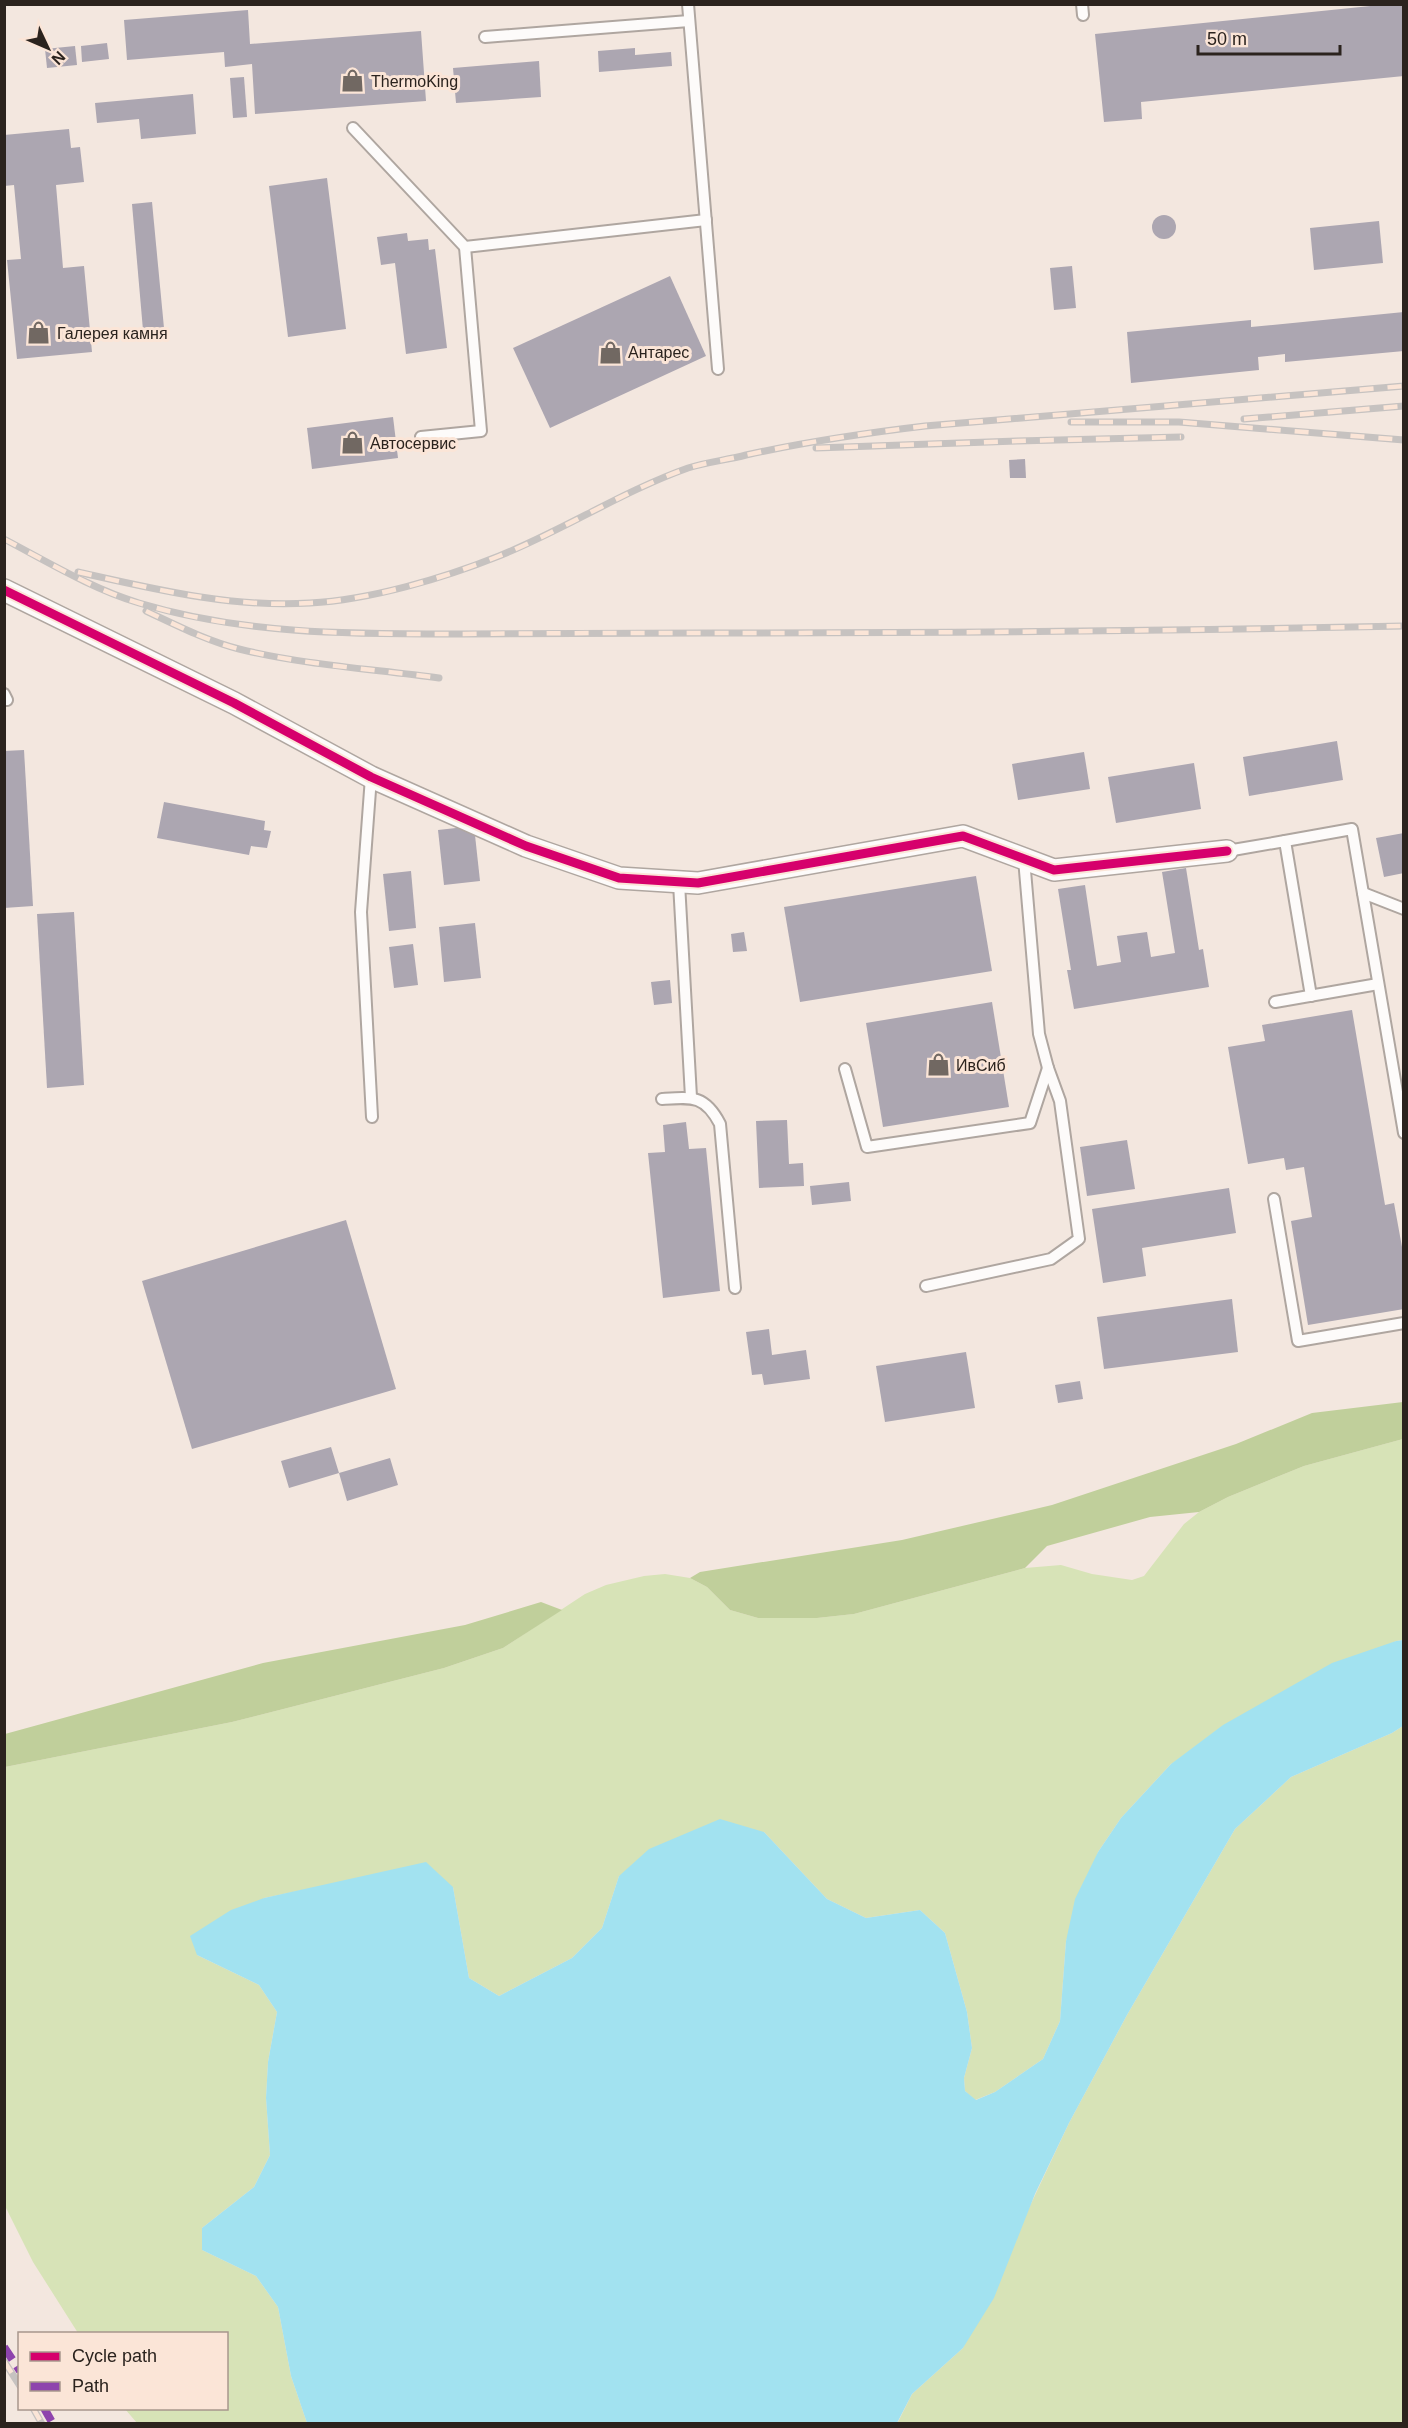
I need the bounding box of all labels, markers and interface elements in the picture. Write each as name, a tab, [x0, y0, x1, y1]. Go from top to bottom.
north arrow	[18, 18, 78, 78]
scale bar	[1198, 18, 1340, 56]
text: 50 m	[1207, 29, 1247, 49]
text: N	[48, 48, 69, 68]
shop icon: ThermoKing	[340, 68, 366, 94]
place label: ThermoKing	[371, 73, 458, 90]
shop icon: Галерея камня	[26, 320, 52, 346]
place label: Галерея камня	[57, 325, 168, 342]
shop icon: Антарес	[597, 339, 623, 365]
place label: Антарес	[628, 344, 689, 361]
shop icon: Автосервис	[339, 430, 365, 456]
place label: Автосервис	[370, 435, 456, 452]
shop icon: ИвСиб	[925, 1052, 951, 1078]
place label: ИвСиб	[956, 1057, 1006, 1074]
legend	[18, 2332, 228, 2410]
text: Cycle path	[72, 2346, 157, 2366]
text: Path	[72, 2376, 109, 2396]

